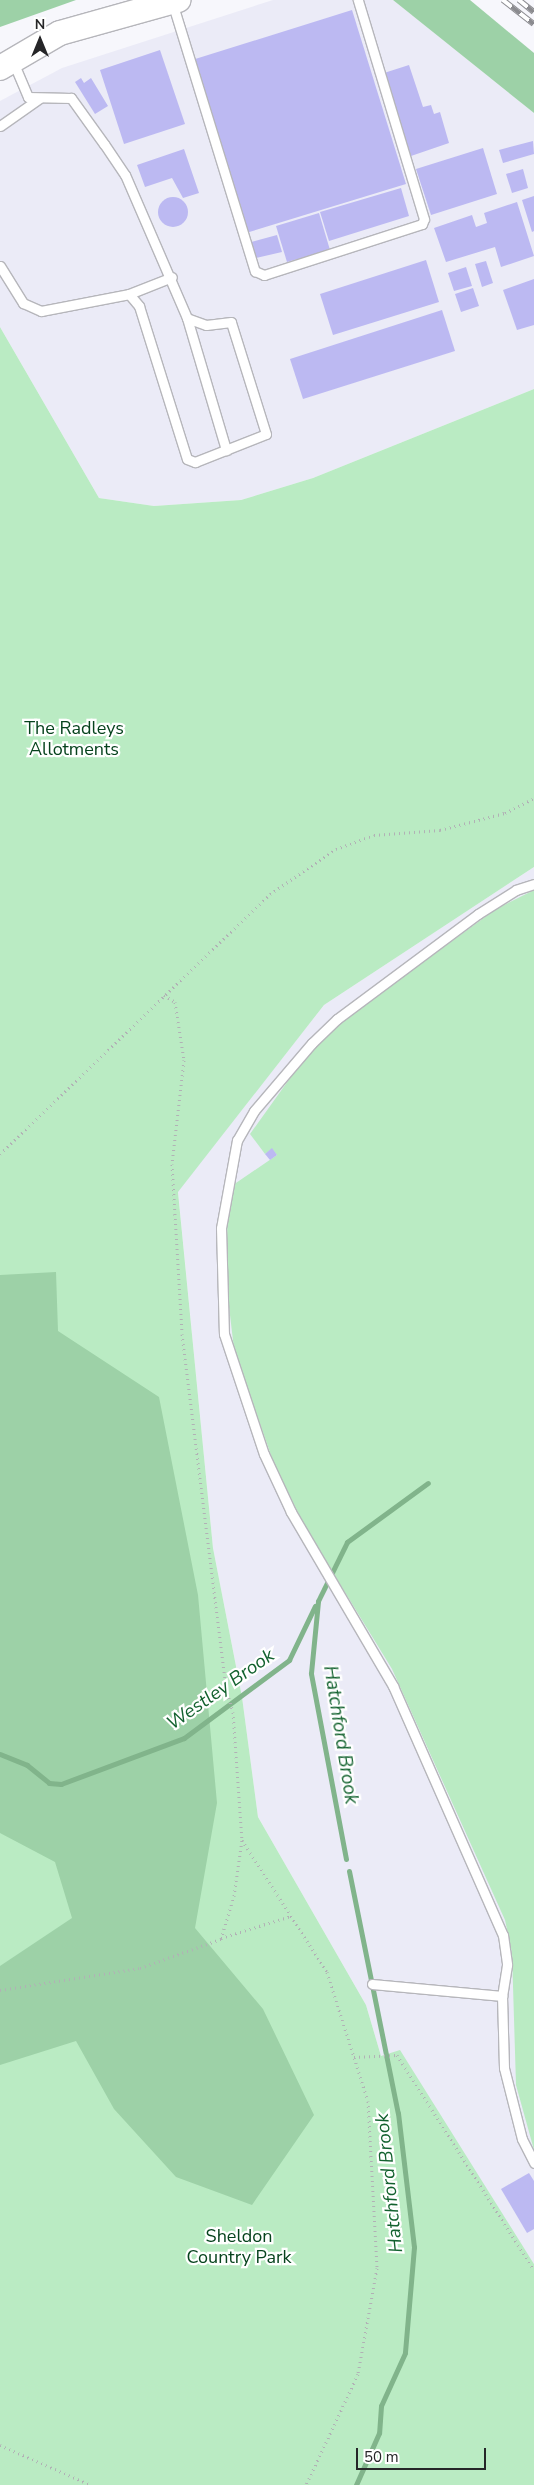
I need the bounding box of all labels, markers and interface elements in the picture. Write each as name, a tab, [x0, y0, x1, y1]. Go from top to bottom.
north arrow	[15, 15, 65, 65]
text: N	[35, 15, 45, 34]
park label: The Radleys Allotments	[24, 718, 124, 761]
water label: Westley Brook	[163, 1645, 279, 1735]
water label: Hatchford Brook	[318, 1664, 362, 1806]
water label: Hatchford Brook	[371, 2112, 409, 2254]
park label: Sheldon Country Park	[187, 2226, 291, 2268]
scale bar	[359, 2438, 489, 2470]
text: 50 m	[364, 2447, 399, 2467]

